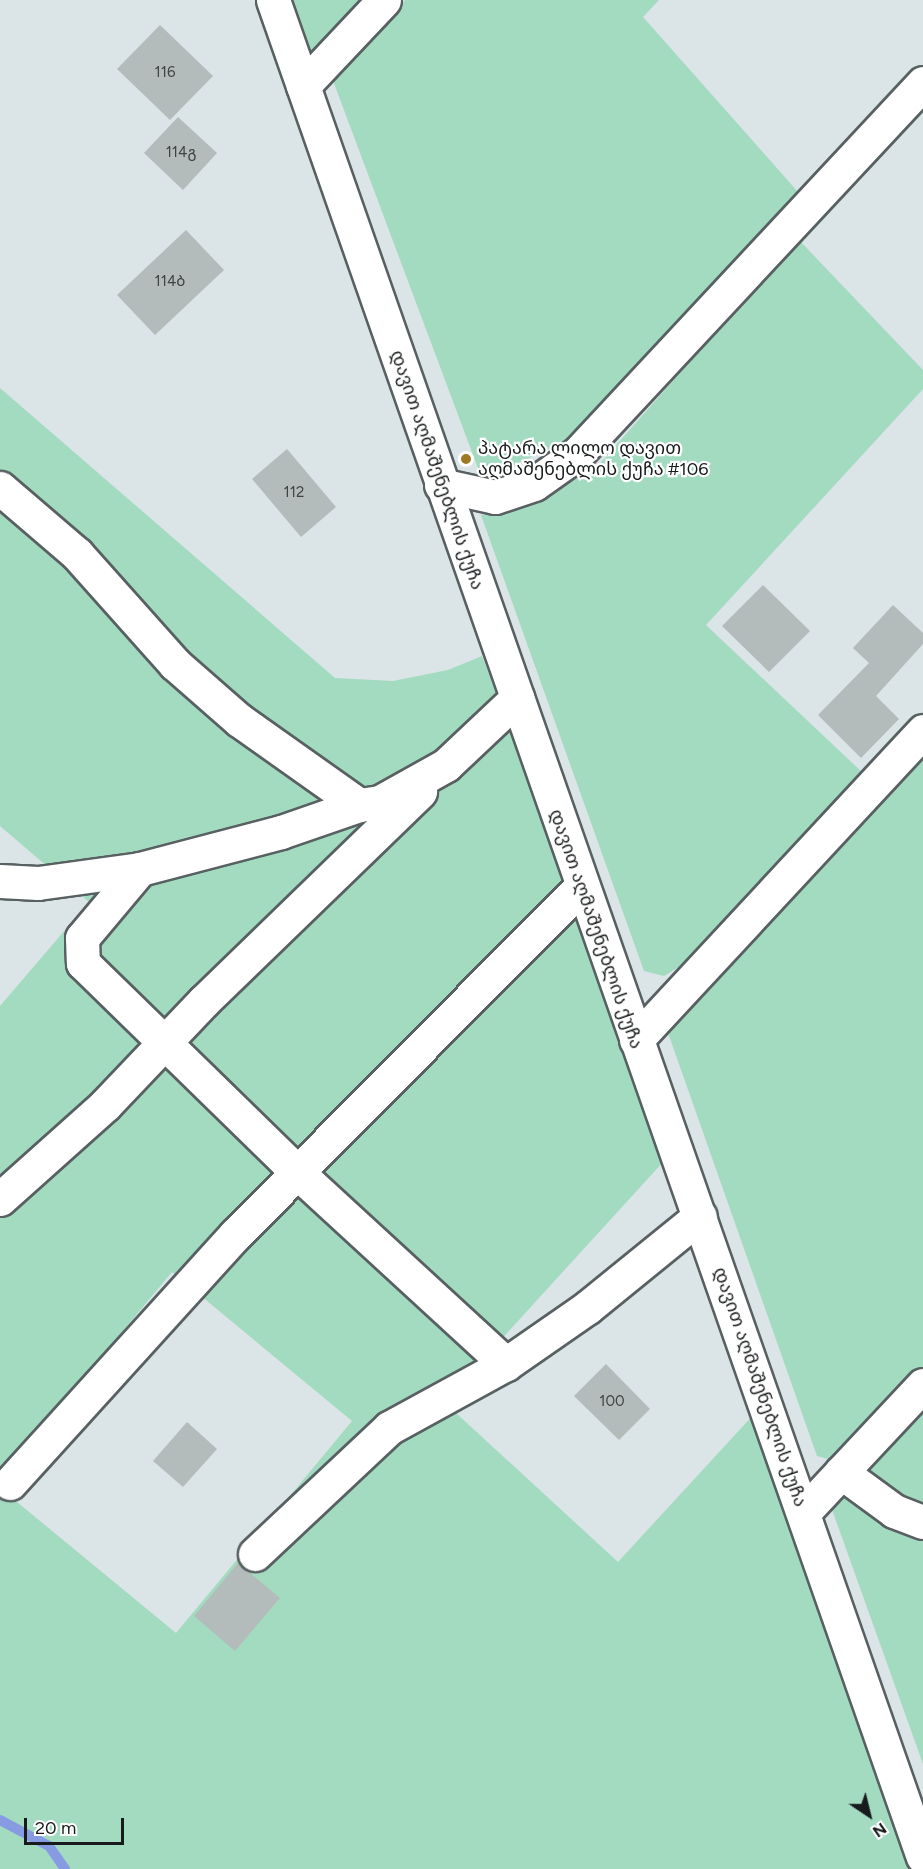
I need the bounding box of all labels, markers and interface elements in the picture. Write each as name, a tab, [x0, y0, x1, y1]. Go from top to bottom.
house number: 116	[155, 64, 175, 82]
house number: 114გ	[166, 144, 196, 162]
house number: 114ბ	[155, 273, 185, 291]
street label: დავით აღმაშენებლის ქუჩა	[386, 347, 488, 593]
place label: პატარა ლილო დავით აღმაშენებლის ქუჩა #106	[478, 438, 709, 480]
marker: პატარა ლილო დავით აღმაშენებლის ქუჩა #106	[459, 452, 473, 466]
house number: 112	[284, 484, 304, 502]
street label: დავით აღმაშენებლის ქუჩა	[545, 806, 647, 1052]
street label: დავით აღმაშენებლის ქუჩა	[709, 1264, 811, 1510]
house number: 100	[599, 1393, 625, 1411]
north arrow	[839, 1785, 899, 1845]
scale bar	[27, 1806, 128, 1844]
text: 20 m	[35, 1817, 76, 1839]
text: N	[869, 1819, 890, 1841]

